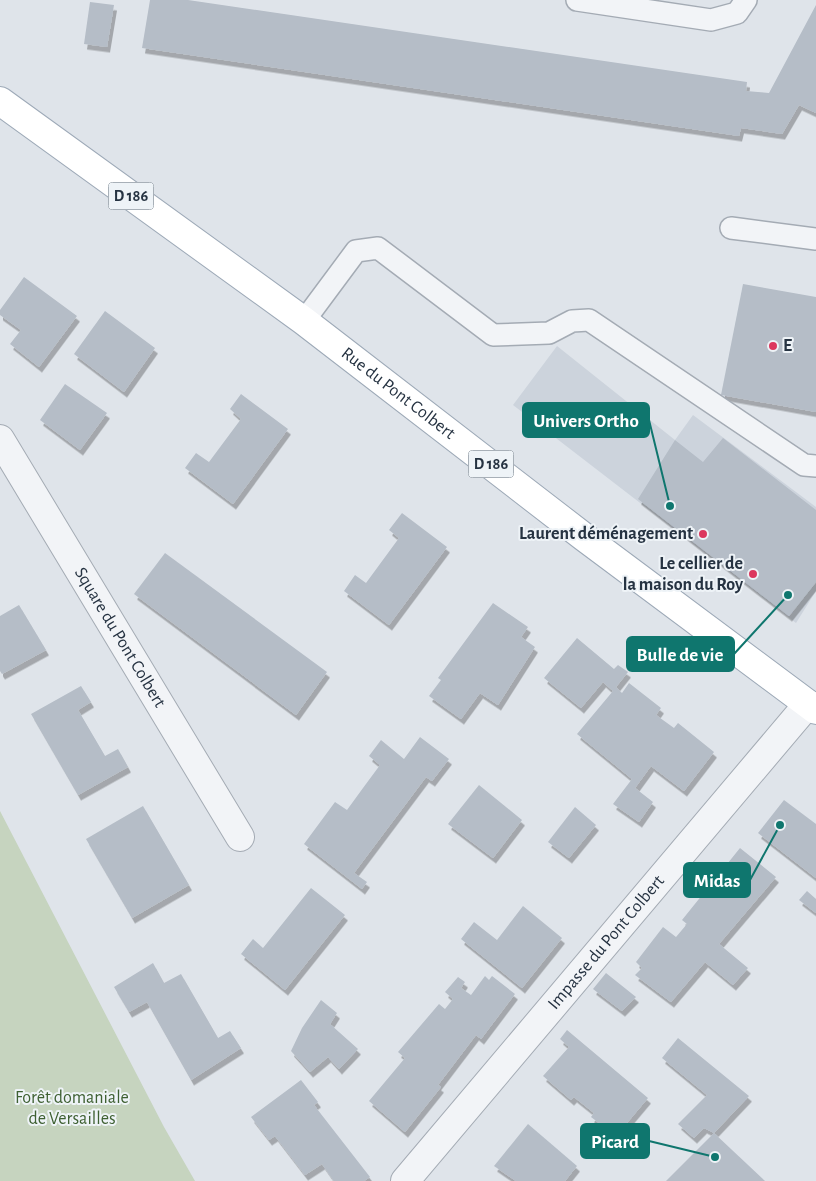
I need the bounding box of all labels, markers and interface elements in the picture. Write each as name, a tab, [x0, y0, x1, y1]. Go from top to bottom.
road number: D 186	[108, 182, 154, 210]
place label: E	[783, 337, 792, 355]
marker: E	[767, 340, 779, 352]
street label: Rue du Pont Colbert	[338, 344, 458, 443]
callout: Univers Ortho	[523, 403, 649, 437]
text: Univers Ortho	[533, 412, 639, 431]
road number: D 186	[468, 450, 514, 478]
place label: Laurent déménagement	[519, 525, 693, 543]
marker: Laurent déménagement	[697, 528, 709, 540]
place label: Le cellier de la maison du Roy	[623, 555, 744, 594]
street label: Square du Pont Colbert	[71, 565, 169, 711]
marker: Le cellier de la maison du Roy	[747, 568, 759, 580]
callout: Bulle de vie	[627, 637, 734, 671]
text: Bulle de vie	[637, 646, 724, 665]
callout: Midas	[684, 863, 750, 897]
street label: Impasse du Pont Colbert	[545, 872, 668, 1013]
text: Midas	[694, 872, 740, 891]
park label: Forêt domaniale de Versailles	[15, 1089, 129, 1128]
callout: Picard	[581, 1124, 649, 1158]
text: Picard	[591, 1133, 639, 1152]

